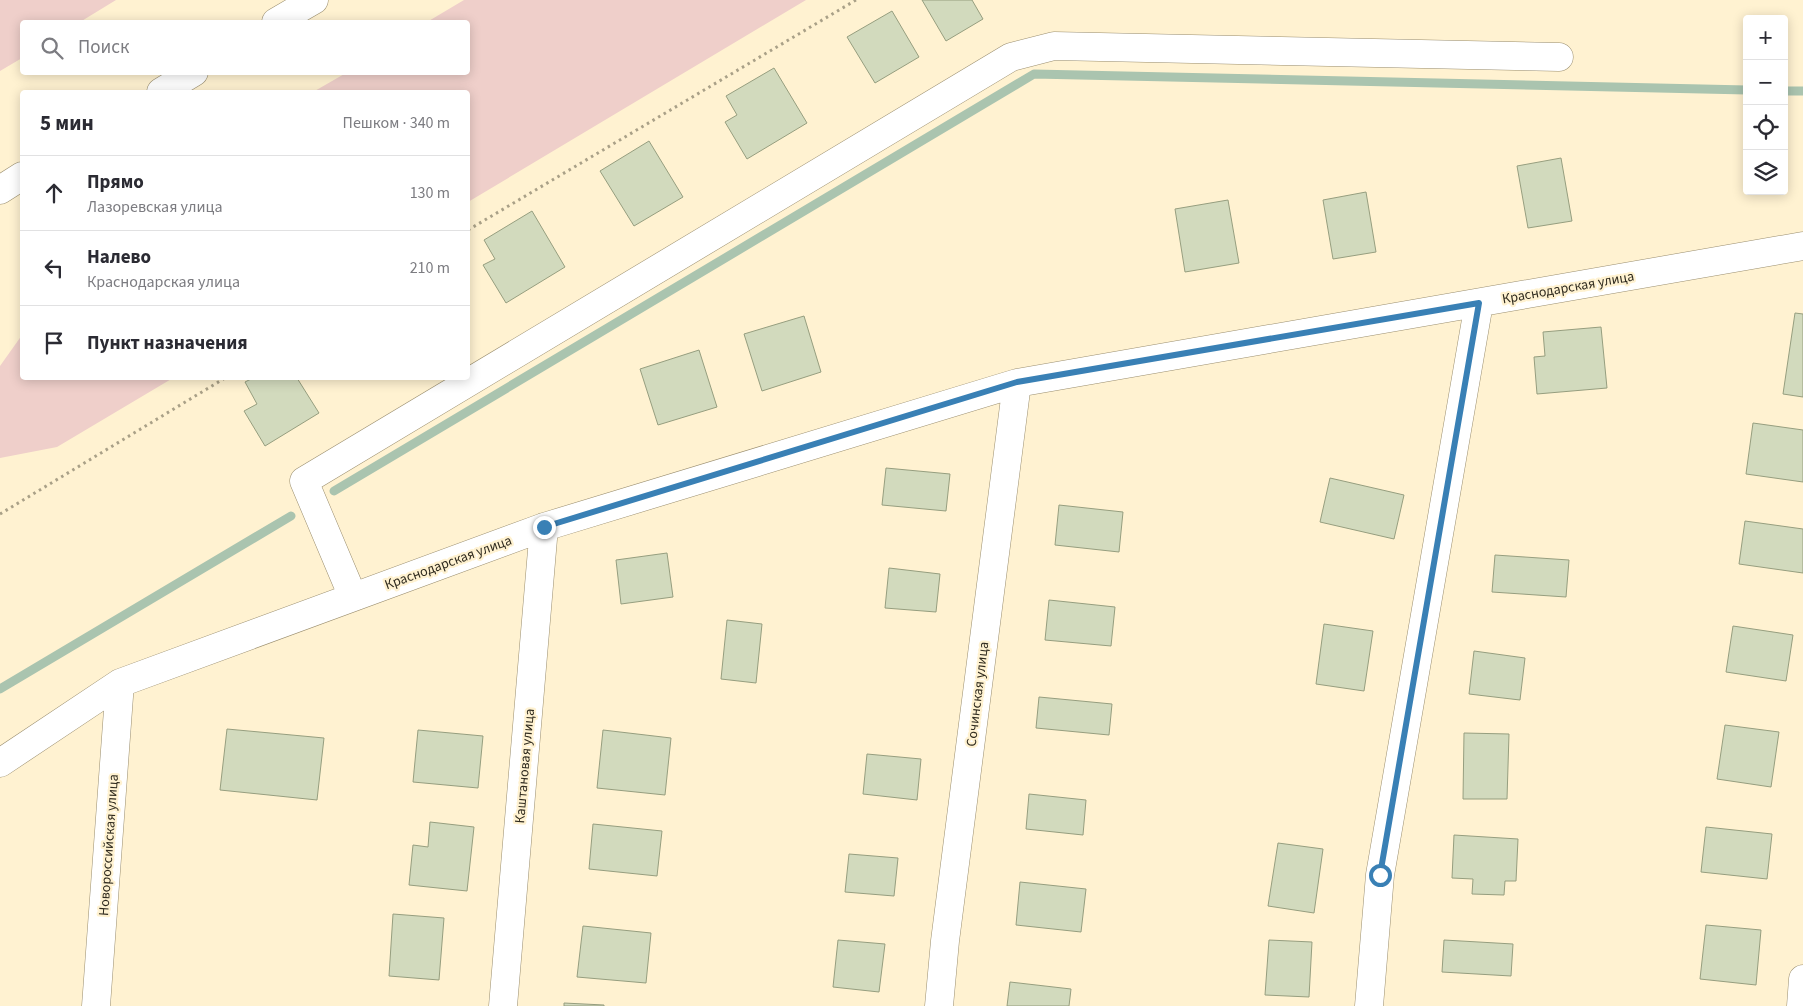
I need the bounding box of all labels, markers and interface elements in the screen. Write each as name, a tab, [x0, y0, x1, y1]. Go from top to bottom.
map controls	[1743, 15, 1788, 195]
button: +	[1743, 15, 1788, 60]
search box	[20, 20, 470, 75]
icon: search	[38, 34, 66, 62]
text: Поиск	[78, 34, 129, 61]
button: −	[1743, 60, 1788, 105]
button: locate	[1743, 105, 1788, 150]
text: 5 мин	[40, 108, 94, 138]
text: Пешком · 340 m	[343, 112, 450, 134]
button: layers	[1743, 150, 1788, 195]
text: Прямо	[87, 169, 144, 196]
icon: ahead	[40, 179, 68, 207]
text: 130 m	[410, 182, 450, 204]
text: Лазоревская улица	[87, 196, 223, 218]
text: Налево	[87, 244, 151, 271]
icon: left	[40, 254, 68, 282]
text: 210 m	[410, 257, 450, 279]
street label: Краснодарская улица	[1501, 267, 1636, 309]
text: Краснодарская улица	[87, 271, 240, 293]
icon: arrive	[40, 329, 68, 357]
text: Пункт назначения	[87, 330, 248, 357]
route end	[533, 516, 556, 539]
street label: Краснодарская улица	[382, 531, 515, 595]
street label: Сочинская улица	[962, 641, 994, 748]
street label: Каштановая улица	[510, 708, 540, 824]
street label: Новороссийская улица	[94, 774, 124, 917]
route start	[1369, 864, 1392, 887]

